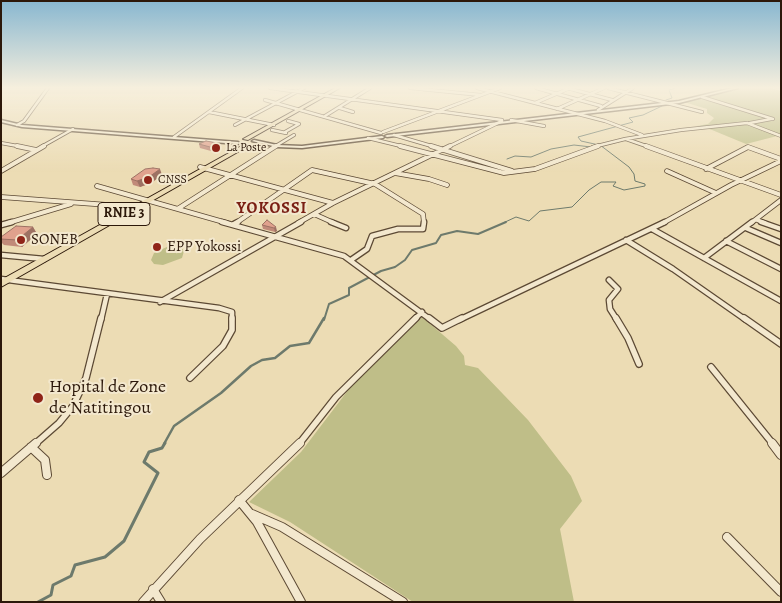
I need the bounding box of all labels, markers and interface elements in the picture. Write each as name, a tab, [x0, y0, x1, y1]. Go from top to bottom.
place label: La Poste	[226, 141, 266, 155]
marker: La Poste	[210, 142, 222, 154]
place label: CNSS	[158, 173, 187, 187]
marker: CNSS	[142, 174, 154, 186]
district label: YOKOSSI	[236, 199, 308, 219]
road number: RNIE 3	[98, 202, 150, 225]
place label: SONEB	[31, 231, 78, 249]
marker: SONEB	[15, 234, 27, 246]
place label: EPP Yokossi	[167, 238, 241, 256]
marker: EPP Yokossi	[151, 241, 163, 253]
place label: Hopital de Zone de Natitingou	[49, 377, 166, 419]
marker: Hopital de Zone de Natitingou	[31, 391, 45, 405]

